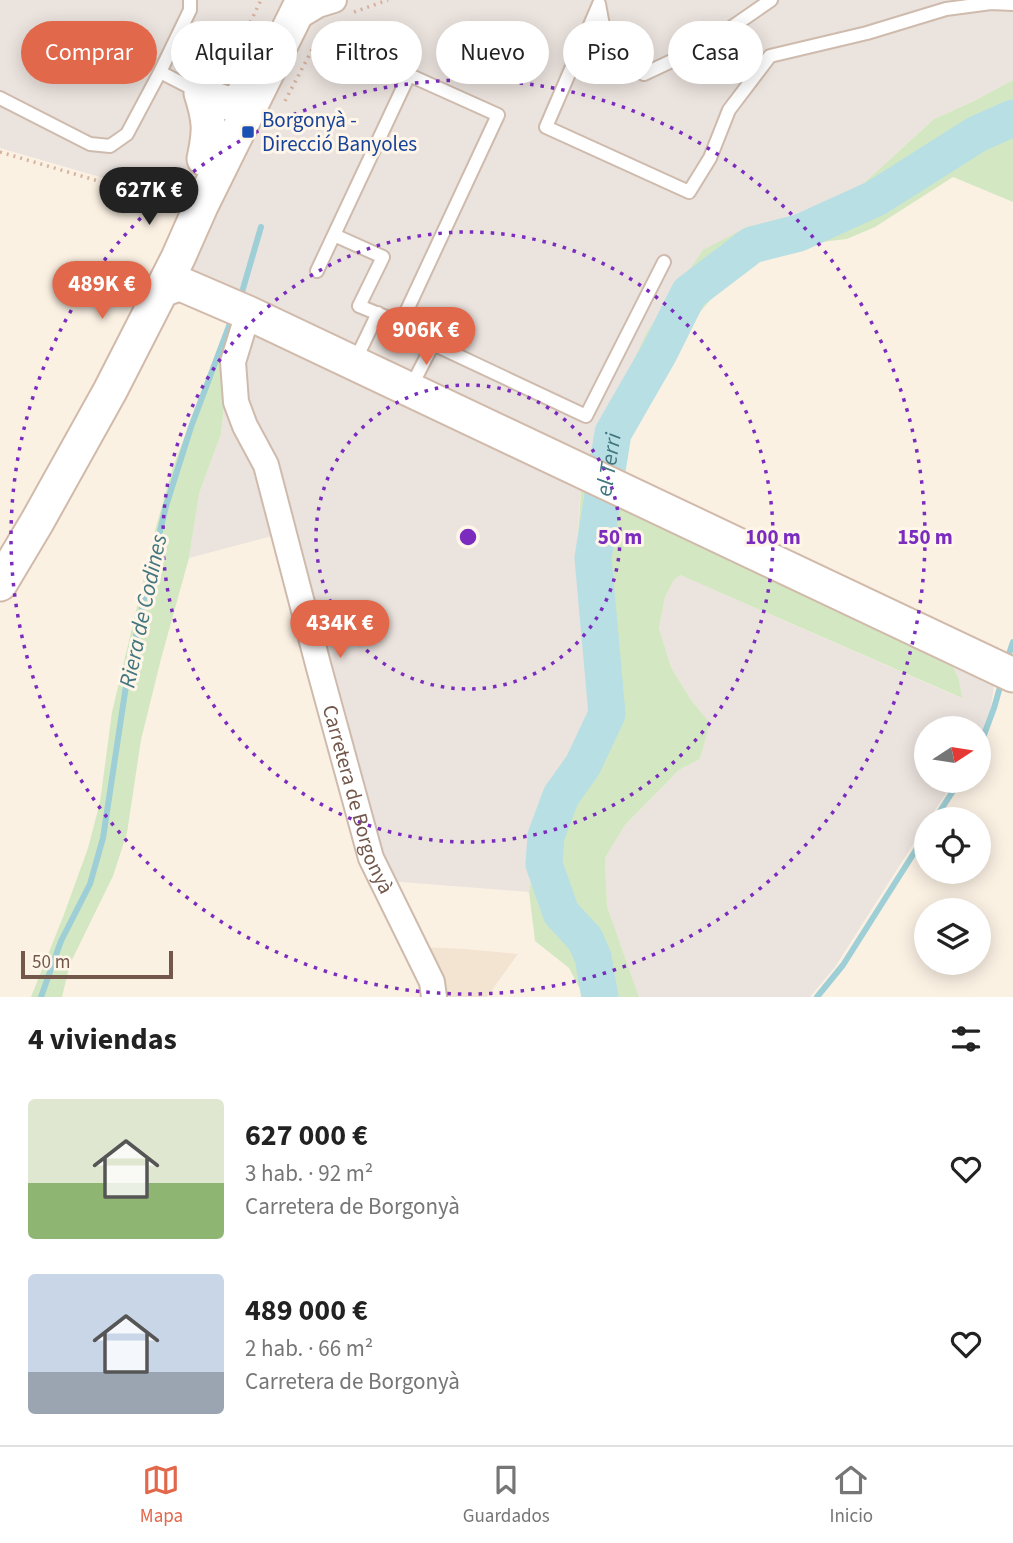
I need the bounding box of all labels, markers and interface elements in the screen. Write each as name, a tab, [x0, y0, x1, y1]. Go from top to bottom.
chip: Comprar	[21, 21, 157, 84]
chip: Alquilar	[171, 21, 297, 84]
chip: Filtros	[311, 21, 422, 84]
chip: Nuevo	[436, 21, 549, 84]
chip: Piso	[563, 21, 654, 84]
chip: Casa	[668, 21, 763, 84]
place label: Borgonyà - Direcció Banyoles	[262, 105, 417, 159]
marker: Borgonyà - Direcció Banyoles	[240, 124, 256, 140]
pin: 627K €	[92, 168, 206, 227]
text: 627K €	[115, 173, 183, 206]
pin: 489K €	[45, 262, 159, 321]
text: 489K €	[68, 267, 136, 300]
pin: 906K €	[369, 308, 483, 367]
text: 906K €	[392, 313, 460, 346]
water label: el Terri	[587, 430, 629, 499]
text: 50 m	[598, 522, 642, 552]
text: 100 m	[745, 522, 801, 552]
text: 150 m	[897, 522, 953, 552]
centre of rings	[456, 525, 480, 549]
water label: Riera de Codines	[111, 531, 175, 691]
pin: 434K €	[283, 600, 397, 660]
text: 434K €	[306, 606, 374, 639]
street label: Carretera de Borgonyà	[315, 701, 401, 899]
north arrow	[914, 716, 990, 793]
map controls	[914, 716, 991, 975]
button: locate	[914, 807, 991, 884]
button: layers	[914, 898, 991, 975]
scale bar	[21, 948, 173, 980]
text: 50 m	[32, 949, 70, 976]
text: 4 viviendas	[28, 1018, 177, 1061]
icon: filters	[947, 1020, 985, 1058]
text: 627 000 €	[245, 1114, 368, 1157]
icon: home	[84, 1127, 168, 1211]
icon: heart	[947, 1150, 985, 1188]
text: 3 hab. · 92 m²	[245, 1157, 373, 1190]
text: Carretera de Borgonyà	[245, 1190, 460, 1223]
text: 489 000 €	[245, 1289, 368, 1332]
icon: home	[84, 1302, 168, 1386]
icon: heart	[947, 1325, 985, 1363]
text: 2 hab. · 66 m²	[245, 1332, 373, 1365]
text: Carretera de Borgonyà	[245, 1365, 460, 1398]
tab: Mapa	[140, 1461, 183, 1530]
tab: Guardados	[463, 1461, 550, 1530]
tab: Inicio	[829, 1461, 873, 1530]

